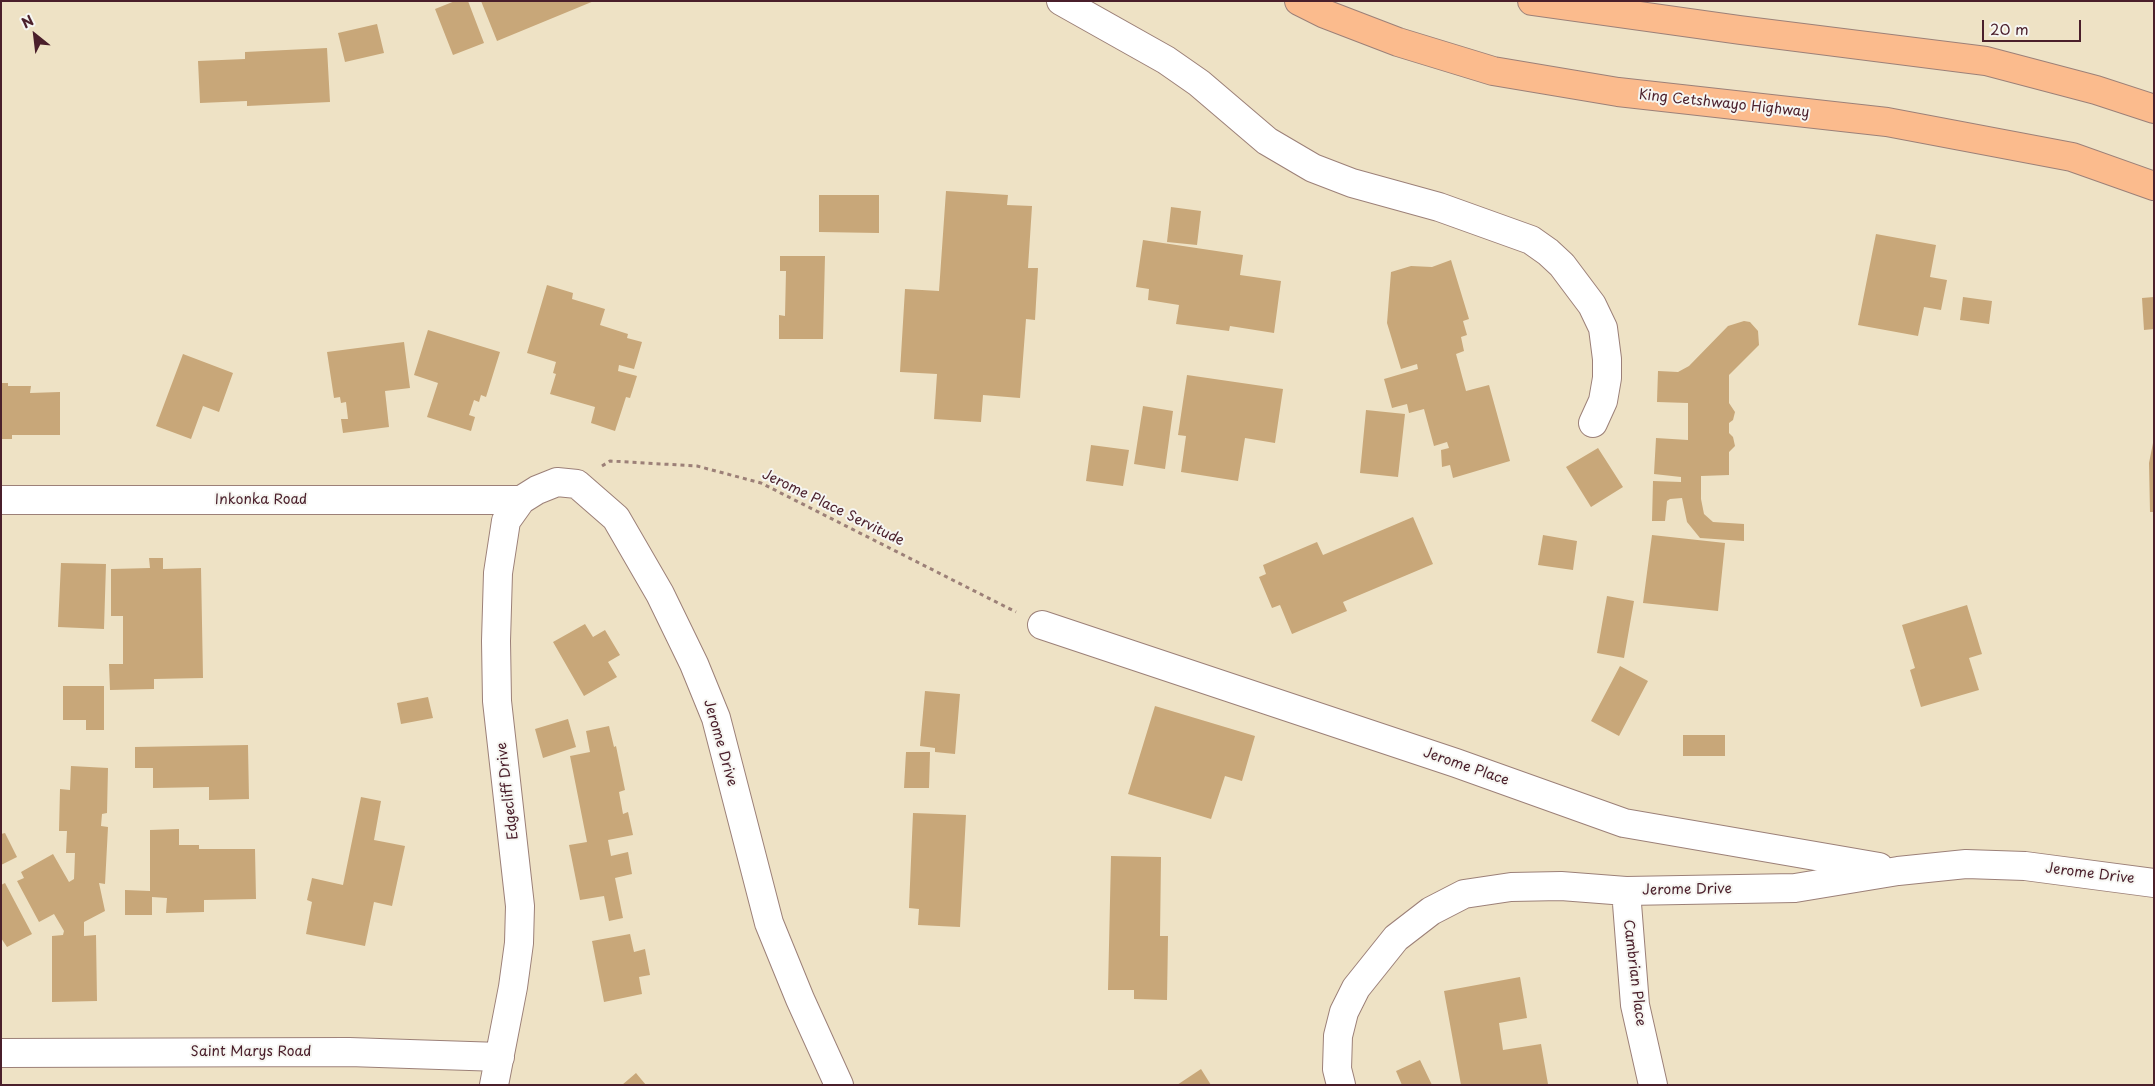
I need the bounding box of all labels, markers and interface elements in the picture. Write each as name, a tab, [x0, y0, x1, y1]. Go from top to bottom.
north arrow	[10, 10, 60, 60]
text: N	[18, 10, 37, 33]
scale bar	[1985, 10, 2084, 42]
text: 20 m	[1990, 17, 2029, 40]
street label: King Cetshwayo Highway	[1638, 87, 1810, 121]
street label: Jerome Place Servitude	[759, 466, 907, 550]
street label: Inkonka Road	[215, 492, 307, 508]
street label: Jerome Drive	[700, 698, 740, 788]
street label: Edgecliff Drive	[494, 741, 522, 841]
street label: Jerome Place	[1421, 745, 1511, 789]
street label: Jerome Drive	[2045, 860, 2135, 888]
street label: Jerome Drive	[1642, 881, 1732, 899]
street label: Cambrian Place	[1619, 919, 1649, 1027]
street label: Saint Marys Road	[191, 1044, 311, 1060]

